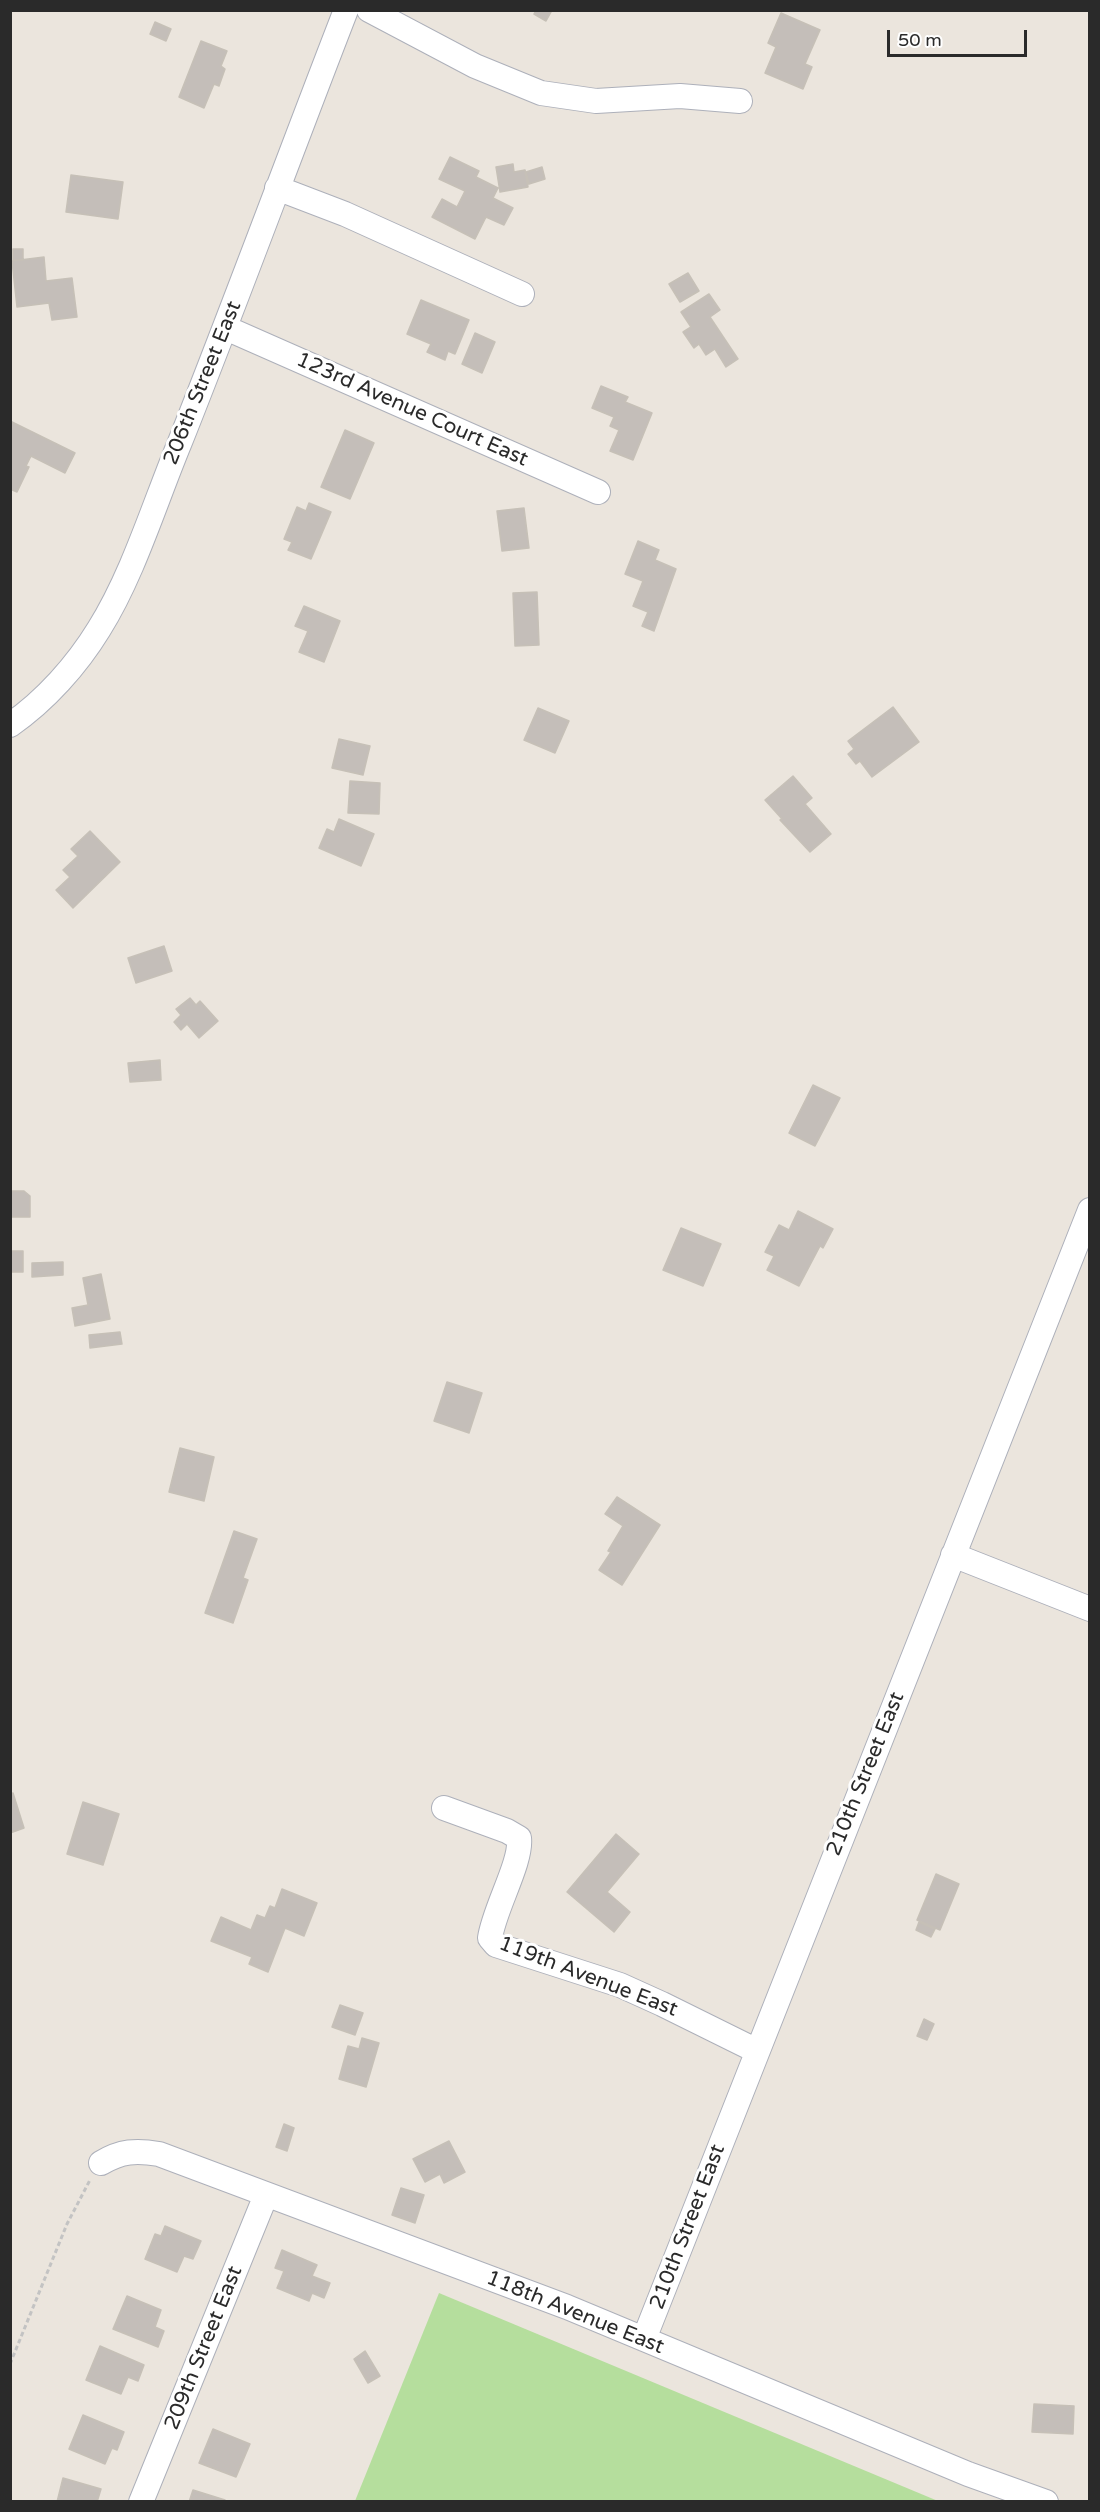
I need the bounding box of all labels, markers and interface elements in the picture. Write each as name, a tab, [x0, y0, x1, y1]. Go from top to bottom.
scale bar	[890, 18, 1030, 56]
text: 50 m	[898, 29, 942, 51]
street label: 206th Street East	[159, 297, 247, 469]
street label: 123rd Avenue Court East	[292, 347, 532, 473]
street label: 210th Street East	[822, 1688, 910, 1860]
street label: 119th Avenue East	[495, 1931, 681, 2023]
street label: 210th Street East	[645, 2141, 731, 2313]
street label: 209th Street East	[160, 2262, 248, 2434]
street label: 118th Avenue East	[482, 2266, 668, 2360]

